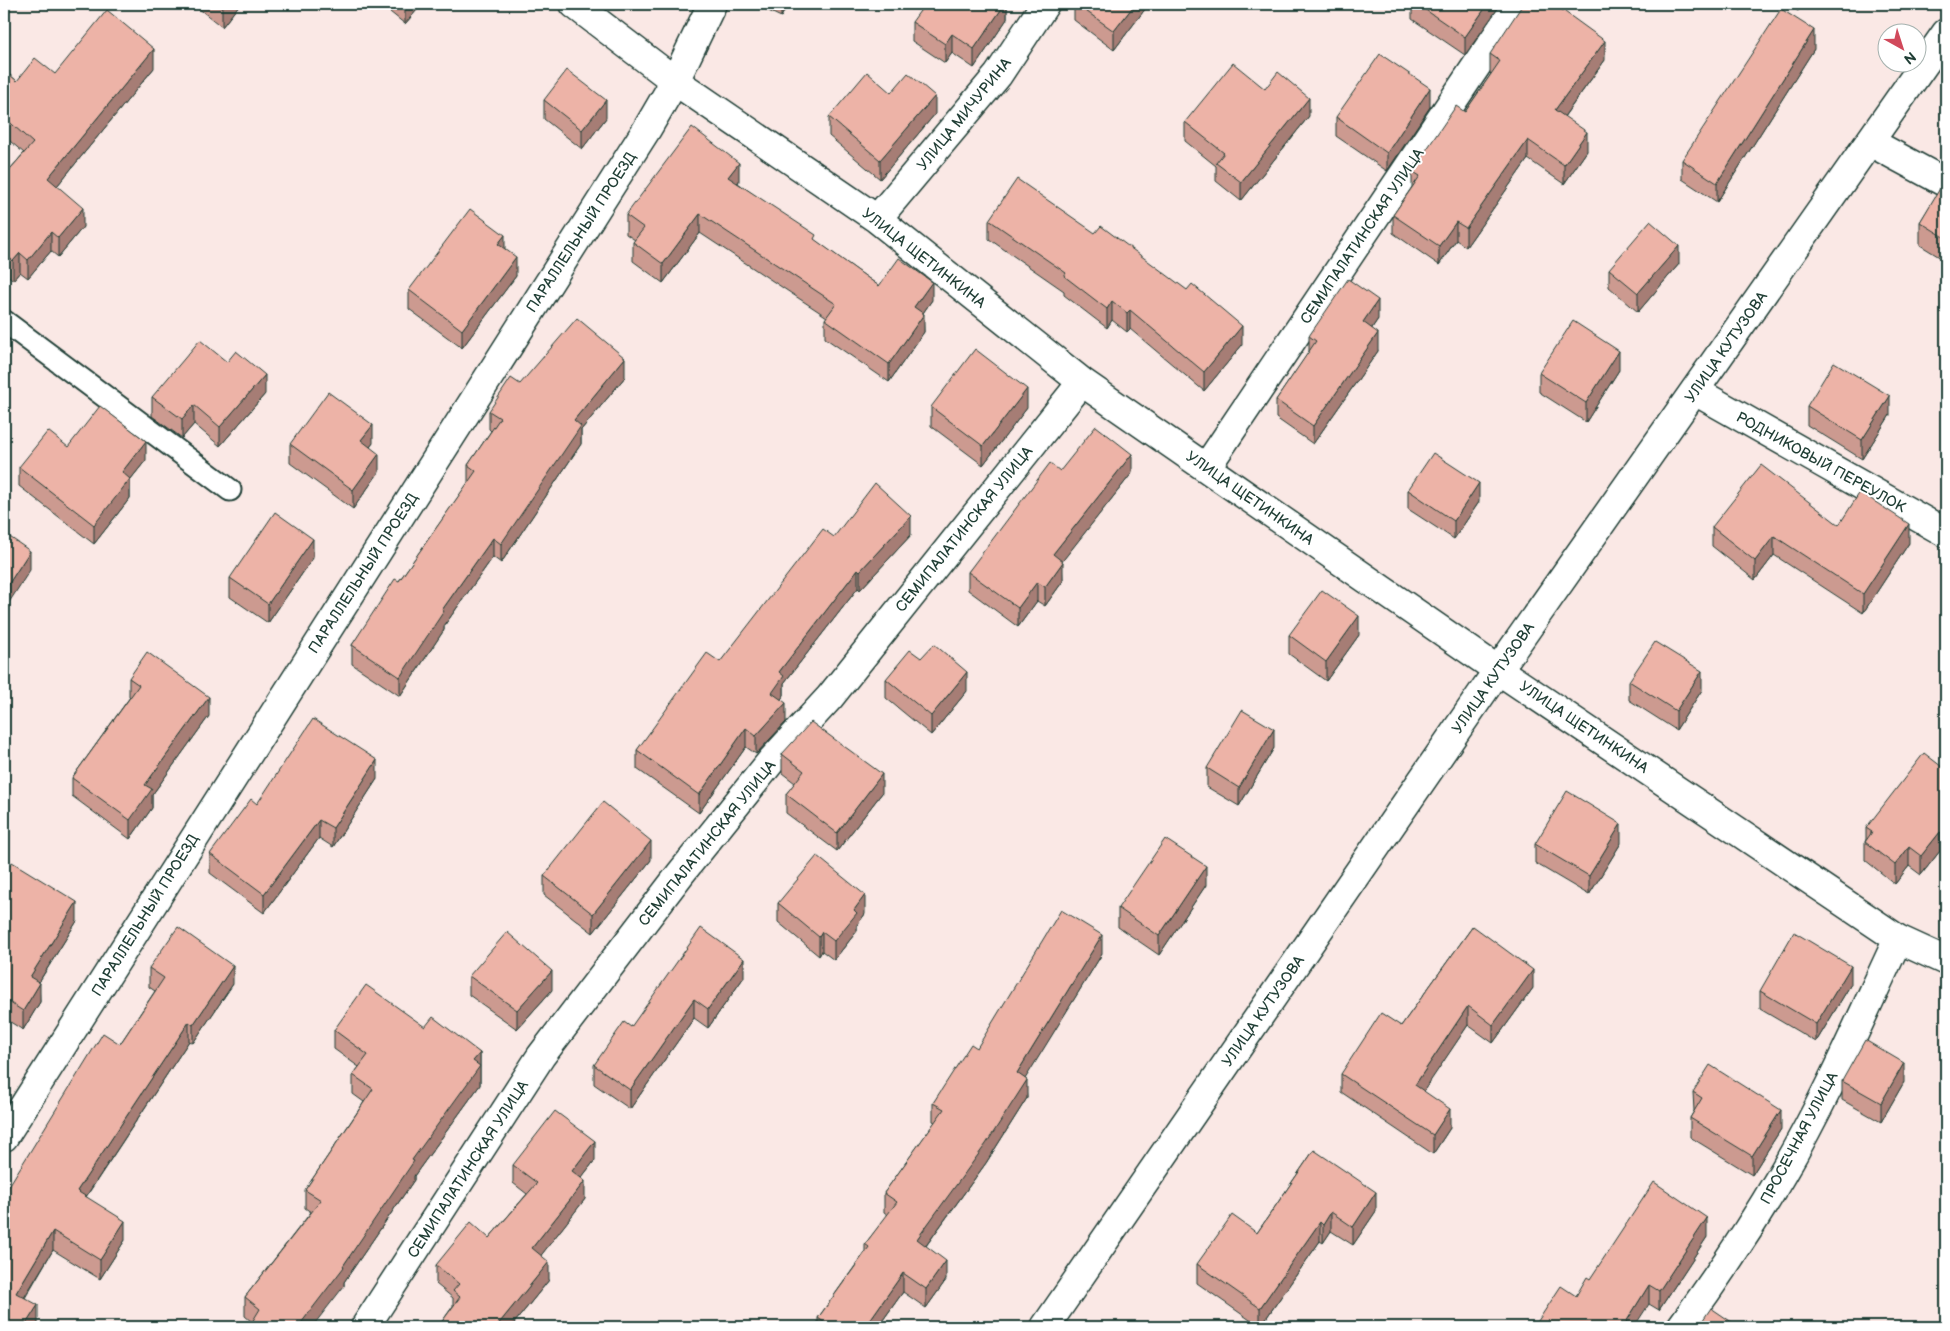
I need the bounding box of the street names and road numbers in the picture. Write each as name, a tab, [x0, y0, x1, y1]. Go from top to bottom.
street label: УЛИЦА МИЧУРИНА	[913, 54, 1016, 174]
street label: СЕМИПАЛАТИНСКАЯ УЛИЦА	[1296, 144, 1429, 328]
street label: ПАРАЛЛЕЛЬНЫЙ ПРОЕЗД	[522, 148, 641, 316]
street label: УЛИЦА ЩЕТИНКИНА	[858, 204, 990, 313]
street label: УЛИЦА КУТУЗОВА	[1681, 287, 1772, 406]
street label: РОДНИКОВЫЙ ПЕРЕУЛОК	[1733, 408, 1909, 517]
street label: СЕМИПАЛАТИНСКАЯ УЛИЦА	[892, 442, 1038, 616]
street label: УЛИЦА ЩЕТИНКИНА	[1182, 447, 1318, 550]
street label: ПАРАЛЛЕЛЬНЫЙ ПРОЕЗД	[304, 489, 423, 657]
street label: УЛИЦА КУТУЗОВА	[1448, 618, 1539, 737]
street label: УЛИЦА ЩЕТИНКИНА	[1516, 677, 1653, 778]
street label: СЕМИПАЛАТИНСКАЯ УЛИЦА	[635, 756, 781, 930]
street label: ПАРАЛЛЕЛЬНЫЙ ПРОЕЗД	[88, 830, 203, 1000]
street label: УЛИЦА КУТУЗОВА	[1218, 951, 1309, 1070]
street label: ПРОСЕЧНАЯ УЛИЦА	[1756, 1068, 1843, 1208]
street label: СЕМИПАЛАТИНСКАЯ УЛИЦА	[404, 1076, 534, 1262]

